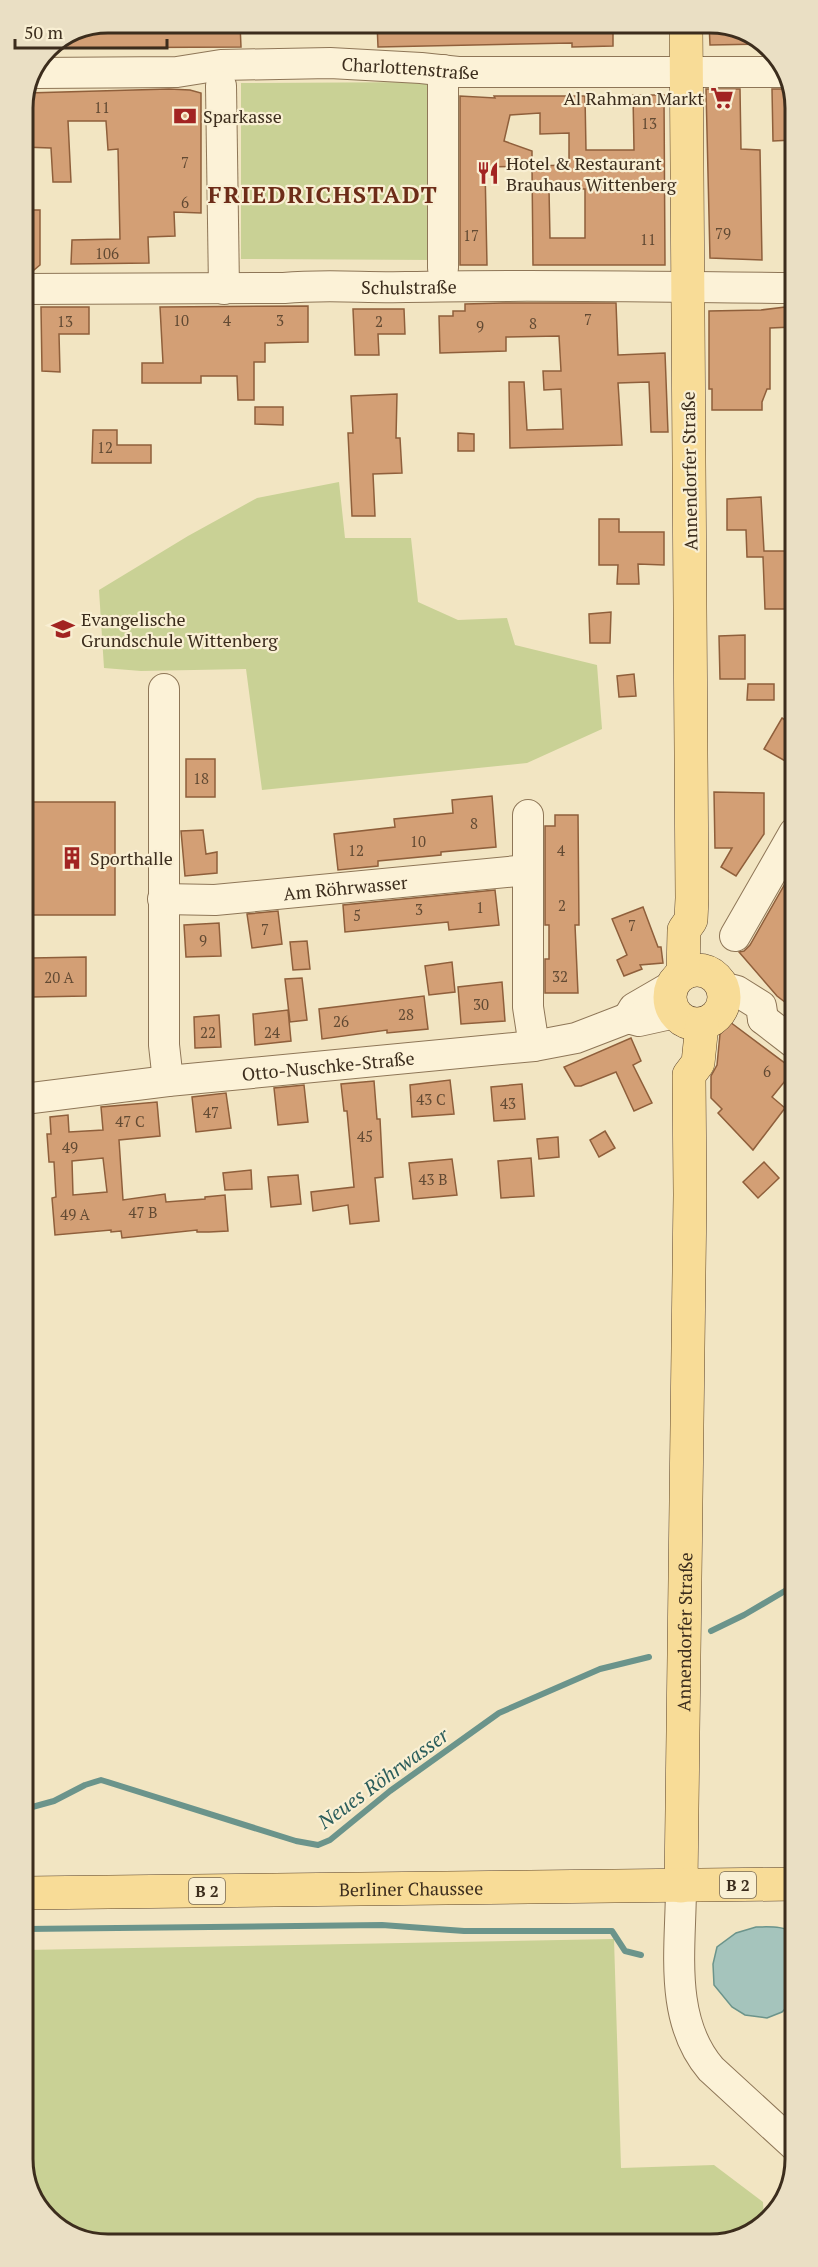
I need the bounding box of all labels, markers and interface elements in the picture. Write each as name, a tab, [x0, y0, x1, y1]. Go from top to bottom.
scale bar	[15, 12, 166, 50]
text: 50 m	[24, 20, 64, 44]
street label: Charlottenstraße	[341, 52, 479, 84]
supermarket icon: Al Rahman Markt	[709, 85, 735, 111]
place label: Al Rahman Markt	[564, 86, 704, 110]
house number: 11	[94, 97, 110, 117]
bank icon: Sparkasse	[172, 103, 198, 129]
place label: Sparkasse	[203, 104, 282, 128]
house number: 13	[641, 113, 657, 133]
place label: Hotel & Restaurant Brauhaus Wittenberg	[506, 151, 677, 196]
house number: 7	[181, 152, 189, 172]
restaurant icon: Hotel & Restaurant Brauhaus Wittenberg	[475, 160, 501, 186]
district label: FRIEDRICHSTADT	[208, 178, 438, 210]
house number: 6	[181, 192, 189, 212]
house number: 79	[715, 223, 731, 243]
house number: 17	[463, 225, 479, 245]
house number: 11	[640, 229, 656, 249]
house number: 106	[95, 243, 119, 263]
street label: Schulstraße	[361, 274, 457, 299]
house number: 7	[584, 309, 592, 329]
house number: 10	[173, 310, 189, 330]
house number: 4	[223, 310, 231, 330]
house number: 3	[276, 310, 284, 330]
house number: 13	[57, 311, 73, 331]
house number: 2	[375, 311, 383, 331]
house number: 8	[529, 313, 537, 333]
house number: 9	[476, 316, 484, 336]
street label: Annendorfer Straße	[676, 391, 702, 551]
house number: 12	[97, 437, 113, 457]
place label: Evangelische Grundschule Wittenberg	[81, 607, 278, 652]
school or university icon: Evangelische Grundschule Wittenberg	[50, 616, 76, 642]
house number: 18	[193, 768, 209, 788]
house number: 8	[470, 813, 478, 833]
house number: 10	[410, 831, 426, 851]
house number: 12	[348, 840, 364, 860]
house number: 4	[557, 840, 565, 860]
building icon: Sporthalle	[59, 845, 85, 871]
place label: Sporthalle	[90, 846, 173, 870]
street label: Am Röhrwasser	[282, 870, 409, 905]
house number: 2	[558, 895, 566, 915]
house number: 1	[476, 897, 484, 917]
house number: 3	[415, 899, 423, 919]
house number: 5	[353, 905, 361, 925]
house number: 7	[628, 915, 636, 935]
house number: 7	[261, 919, 269, 939]
house number: 9	[199, 930, 207, 950]
house number: 32	[552, 966, 568, 986]
house number: 20 A	[44, 967, 75, 987]
house number: 30	[473, 994, 489, 1014]
house number: 28	[398, 1004, 414, 1024]
house number: 26	[333, 1011, 349, 1031]
house number: 22	[200, 1022, 216, 1042]
house number: 24	[264, 1022, 280, 1042]
street label: Otto-Nuschke-Straße	[241, 1045, 416, 1086]
house number: 6	[763, 1061, 771, 1081]
house number: 43 C	[416, 1089, 446, 1109]
house number: 43	[500, 1093, 516, 1113]
house number: 47	[203, 1102, 219, 1122]
house number: 47 C	[115, 1111, 145, 1131]
house number: 45	[357, 1126, 373, 1146]
house number: 49	[62, 1137, 78, 1157]
house number: 43 B	[419, 1169, 447, 1189]
house number: 47 B	[129, 1202, 157, 1222]
house number: 49 A	[60, 1204, 91, 1224]
street label: Annendorfer Straße	[671, 1552, 697, 1712]
water label: Neues Röhrwasser	[311, 1721, 455, 1835]
road number: B 2	[720, 1872, 756, 1898]
street label: Berliner Chaussee	[339, 1876, 483, 1901]
road number: B 2	[189, 1878, 225, 1904]

